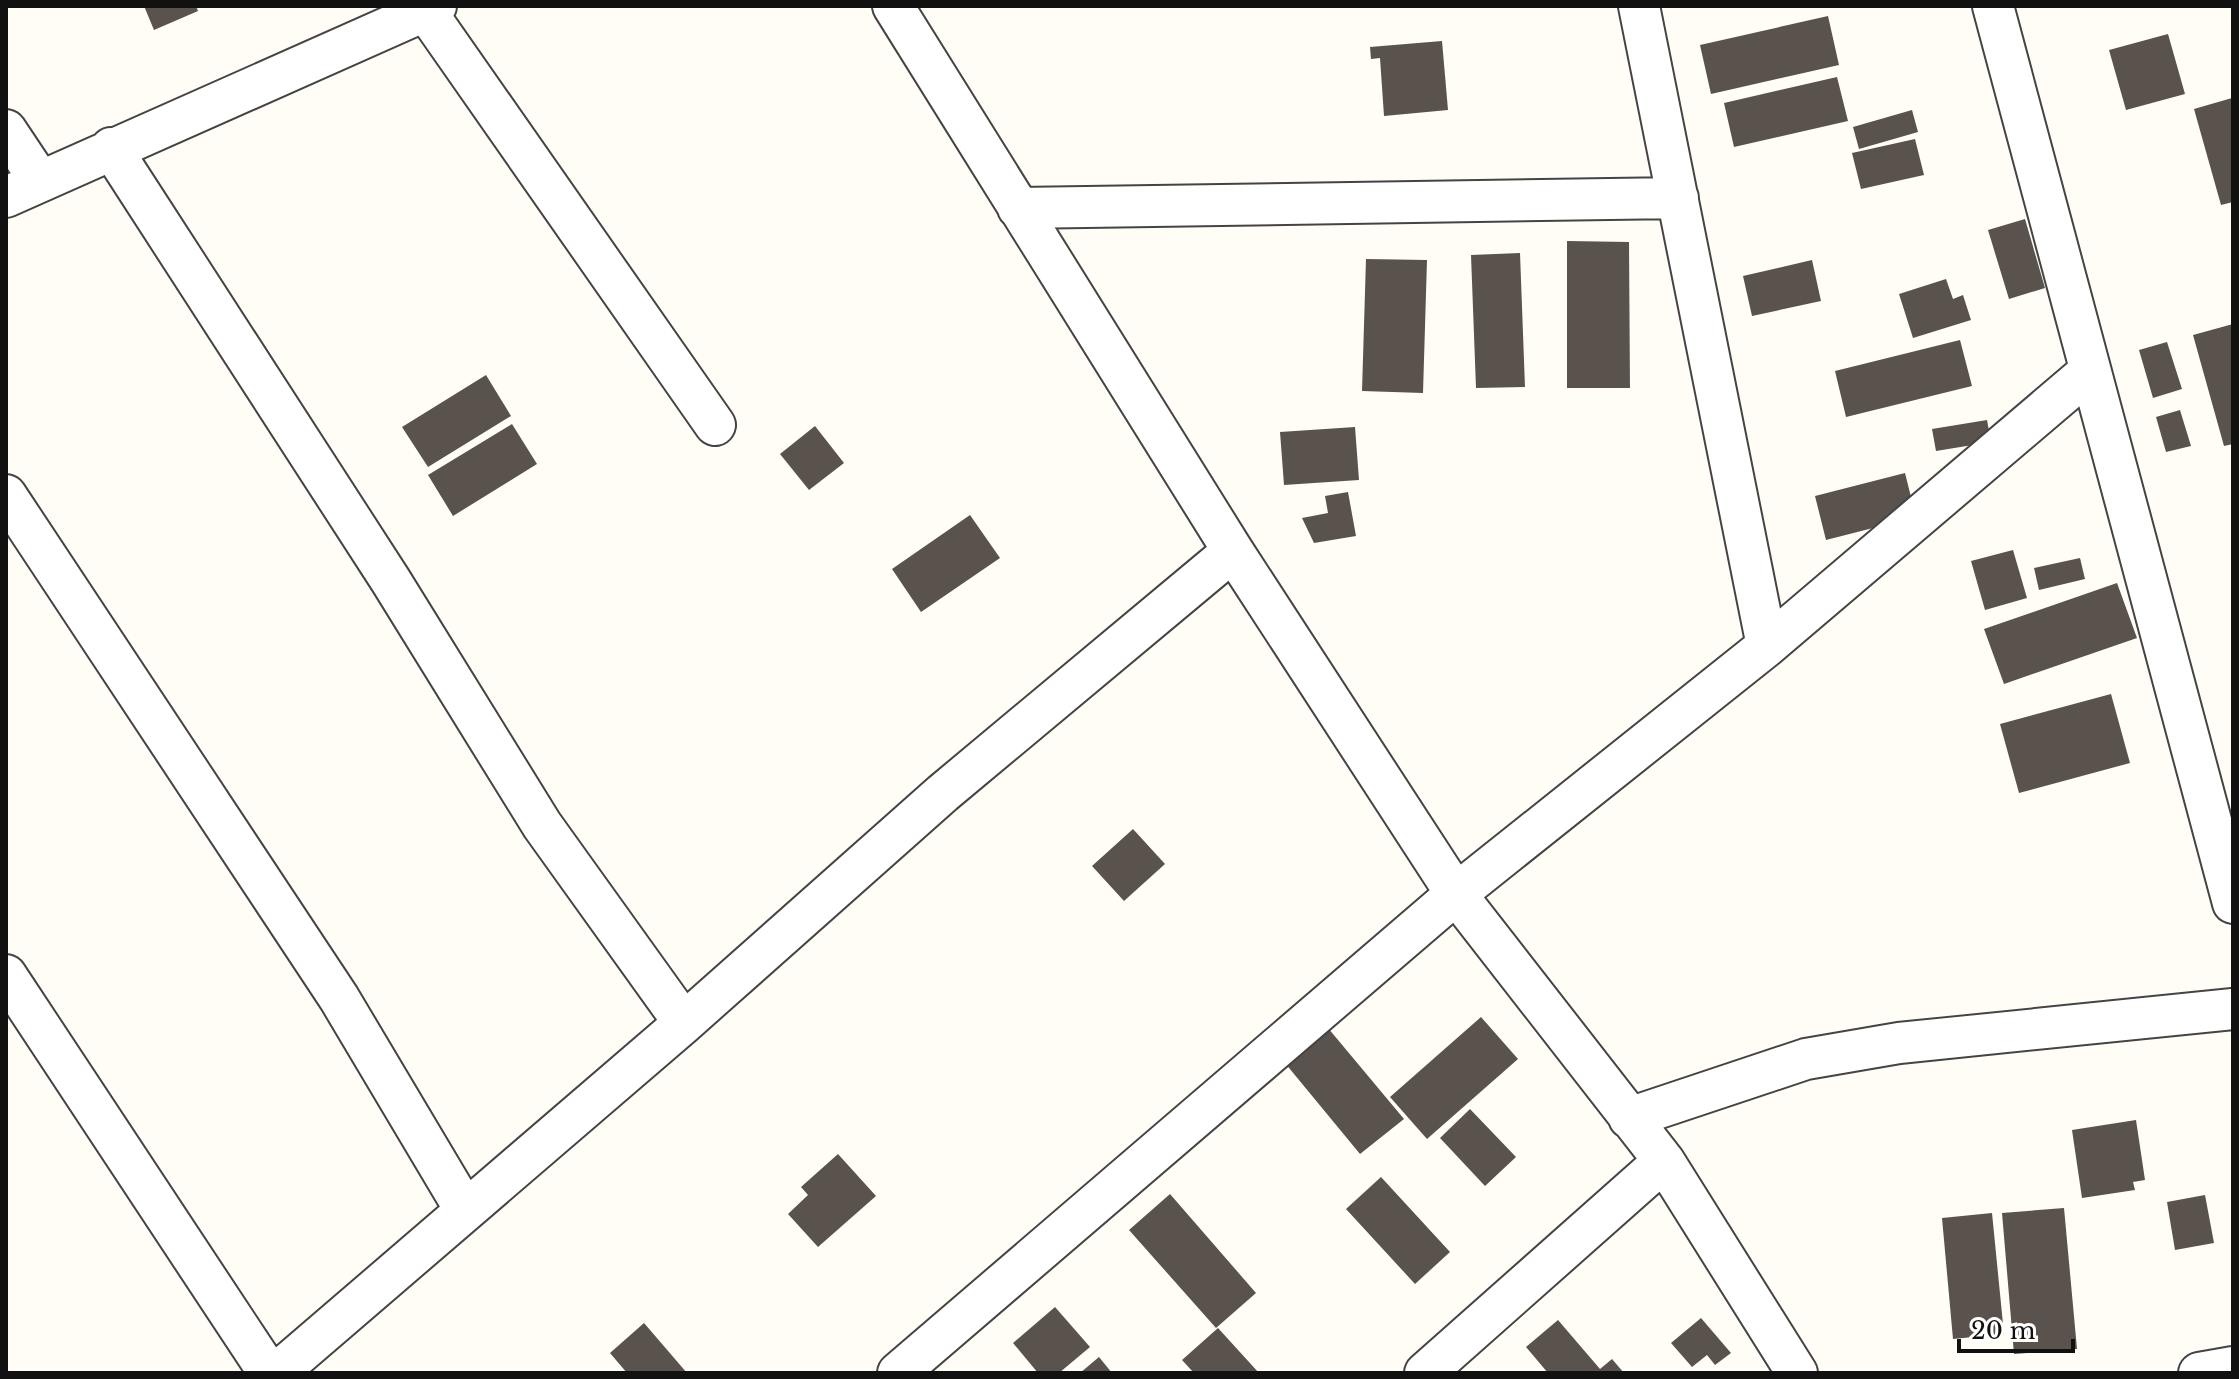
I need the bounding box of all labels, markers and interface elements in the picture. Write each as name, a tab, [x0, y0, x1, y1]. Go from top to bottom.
scale bar	[1959, 1303, 2073, 1353]
text: 20 m	[1971, 1316, 2036, 1345]

